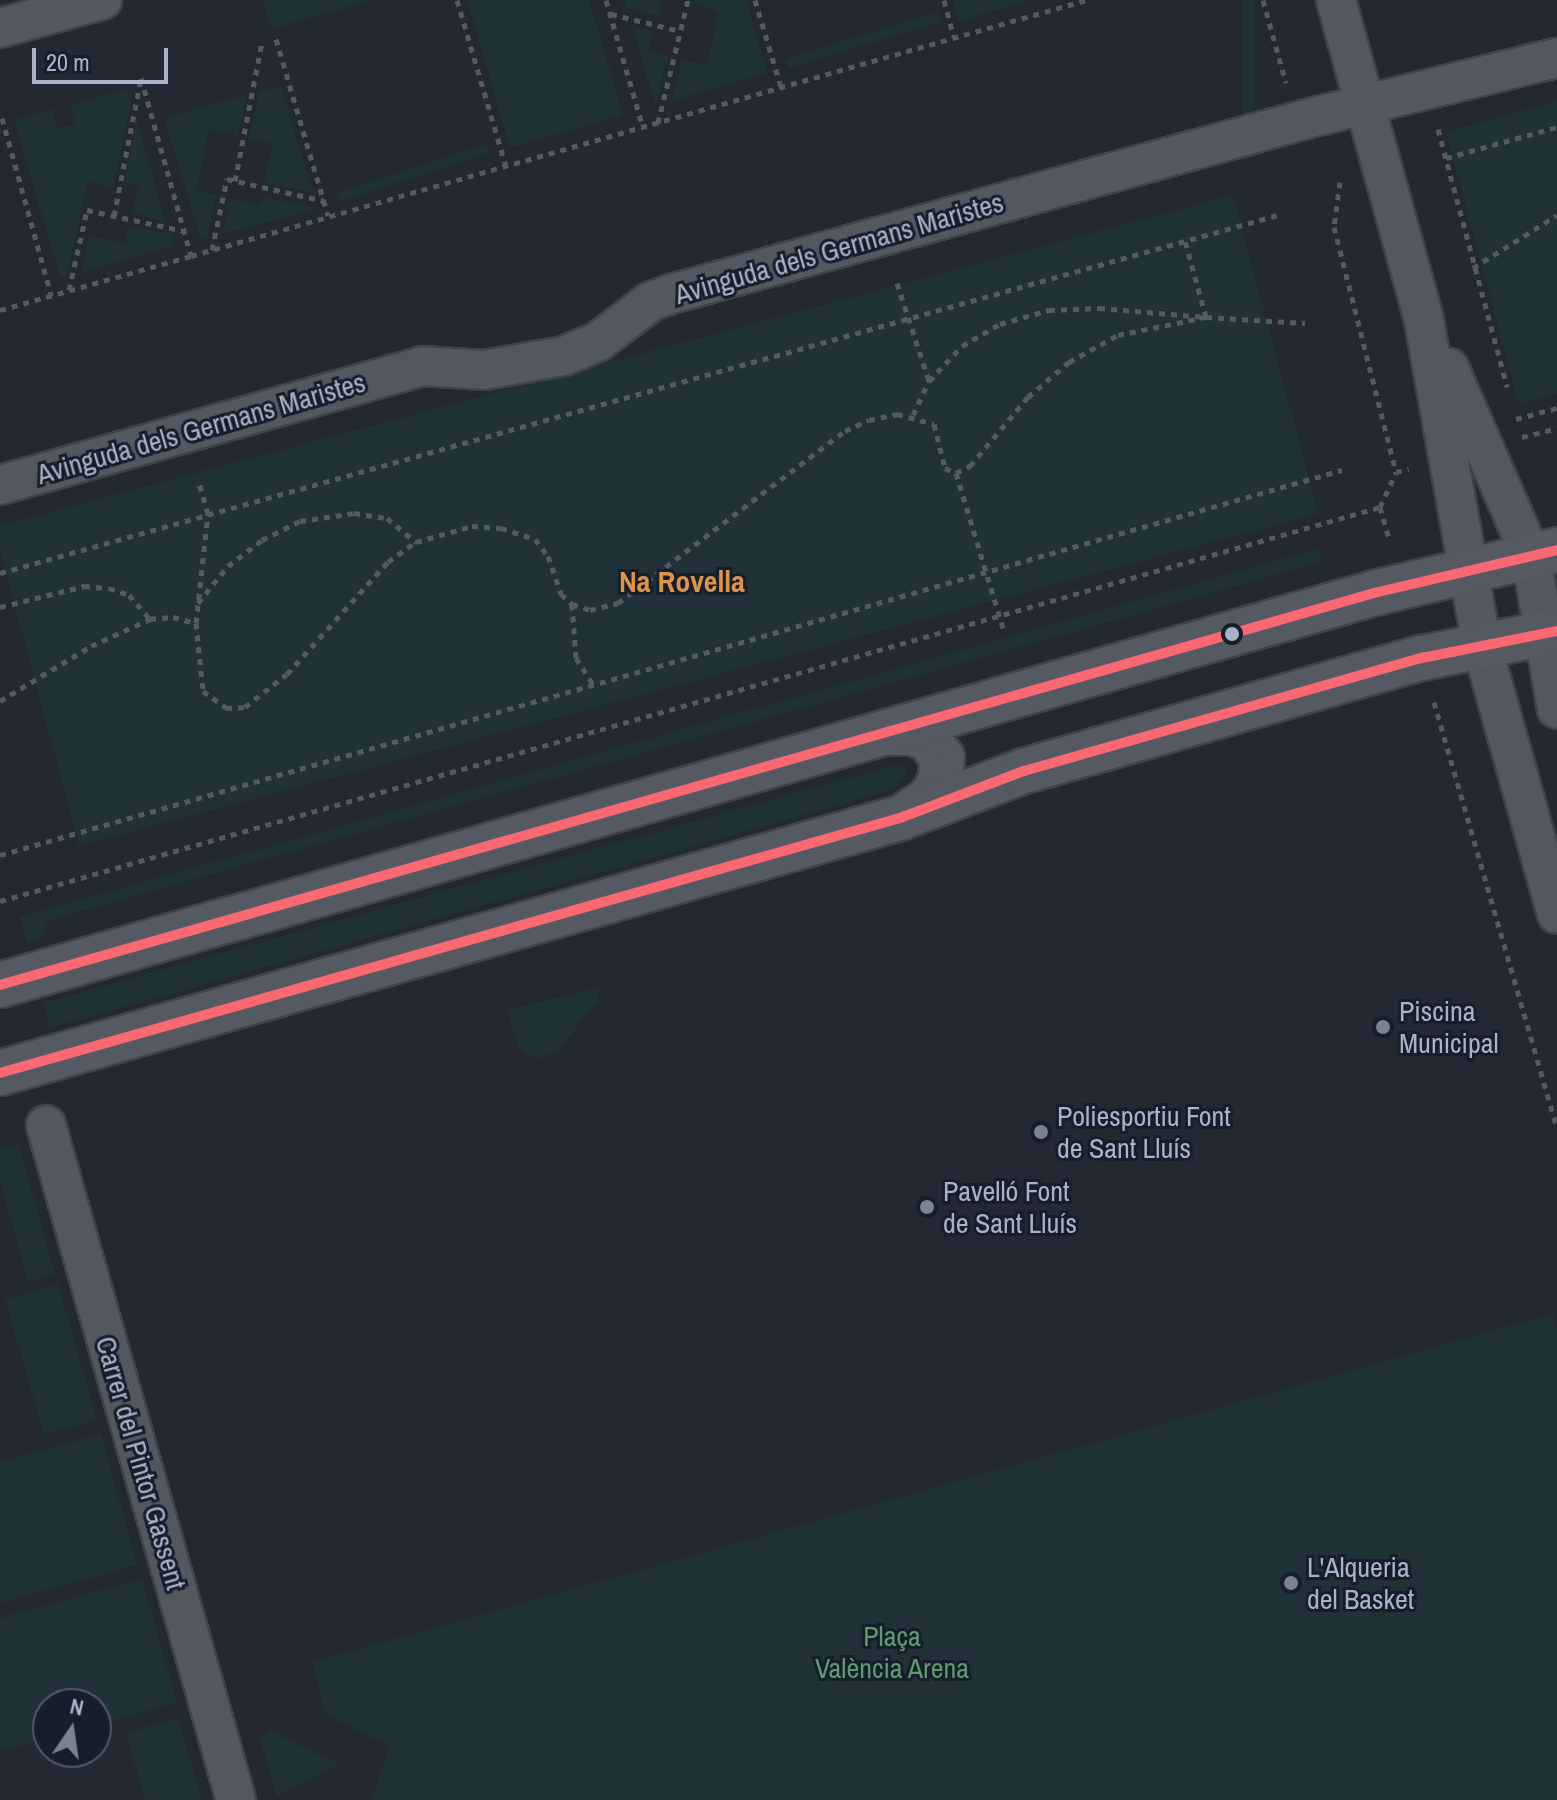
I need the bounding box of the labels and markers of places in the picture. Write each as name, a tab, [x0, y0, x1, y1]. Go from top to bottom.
unlabelled marker	[1224, 626, 1240, 642]
place label: Piscina Municipal	[1399, 994, 1499, 1060]
marker: Piscina Municipal	[1374, 1018, 1392, 1036]
place label: Poliesportiu Font de Sant Lluís	[1057, 1099, 1231, 1165]
marker: Poliesportiu Font de Sant Lluís	[1032, 1123, 1050, 1141]
place label: Pavelló Font de Sant Lluís	[943, 1174, 1077, 1240]
marker: Pavelló Font de Sant Lluís	[918, 1198, 936, 1216]
place label: L'Alqueria del Basket	[1307, 1550, 1414, 1616]
marker: L'Alqueria del Basket	[1282, 1574, 1300, 1592]

